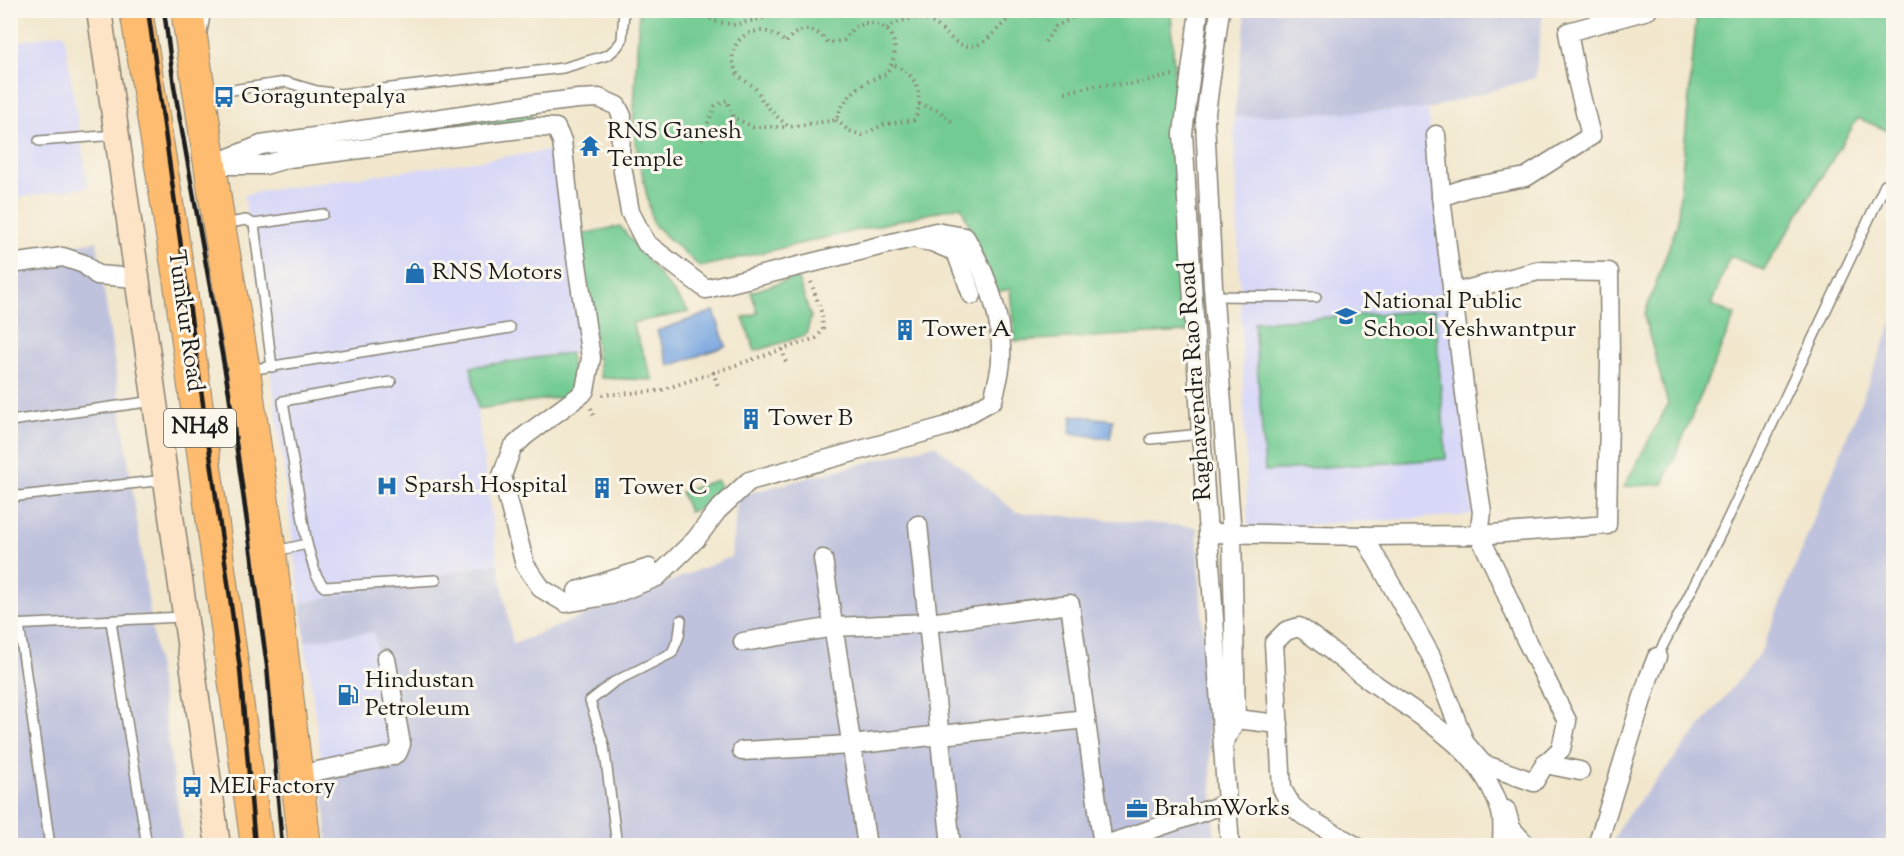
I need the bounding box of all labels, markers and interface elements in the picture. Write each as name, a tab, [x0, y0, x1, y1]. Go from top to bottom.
place label: Goraguntepalya	[241, 80, 406, 114]
bus stop icon: Goraguntepalya	[212, 85, 236, 109]
place label: RNS Ganesh Temple	[607, 115, 742, 177]
temple icon: RNS Ganesh Temple	[578, 134, 602, 158]
street label: Tumkur Road	[158, 248, 212, 395]
place label: RNS Motors	[432, 256, 562, 290]
street label: Raghavendra Rao Road	[1171, 260, 1221, 502]
shop icon: RNS Motors	[403, 261, 427, 285]
place label: National Public School Yeshwantpur	[1363, 285, 1576, 347]
school or university icon: National Public School Yeshwantpur	[1334, 304, 1358, 328]
place label: Tower A	[922, 313, 1012, 347]
building icon: Tower A	[893, 318, 917, 342]
place label: Tower B	[768, 402, 853, 436]
building icon: Tower B	[739, 407, 763, 431]
road number: NH48	[164, 409, 236, 447]
place label: Sparsh Hospital	[404, 469, 568, 503]
place label: Tower C	[619, 471, 708, 505]
hospital icon: Sparsh Hospital	[375, 474, 399, 498]
building icon: Tower C	[590, 476, 614, 500]
place label: Hindustan Petroleum	[365, 664, 475, 726]
fuel station icon: Hindustan Petroleum	[336, 683, 360, 707]
place label: MEI Factory	[209, 770, 335, 804]
bus stop icon: MEI Factory	[180, 775, 204, 799]
place label: BrahmWorks	[1154, 792, 1290, 826]
office icon: BrahmWorks	[1125, 797, 1149, 821]

